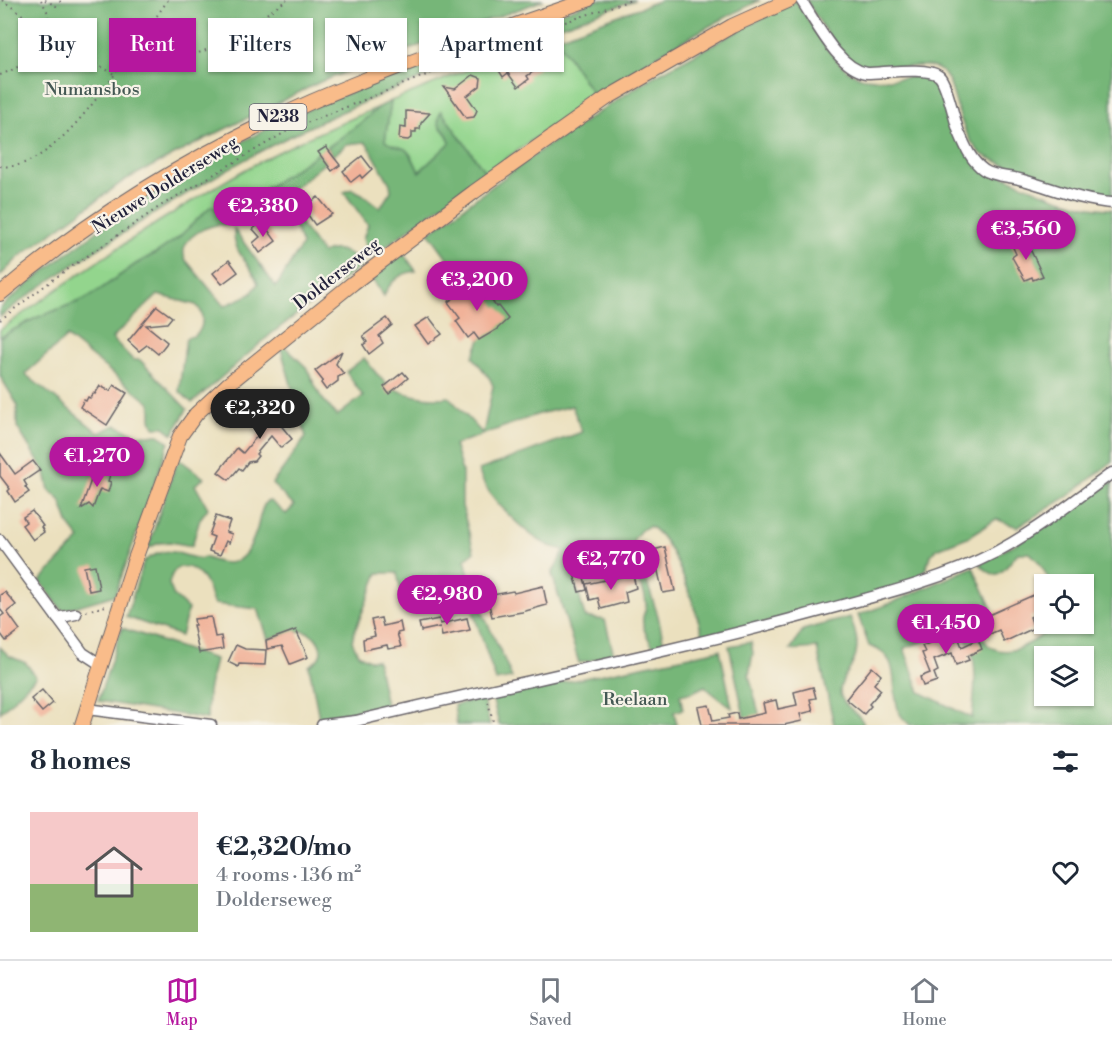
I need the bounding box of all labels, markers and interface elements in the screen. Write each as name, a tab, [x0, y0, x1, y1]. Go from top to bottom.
chip: Buy	[18, 18, 97, 72]
chip: Rent	[109, 18, 196, 72]
chip: Filters	[208, 18, 313, 72]
chip: New	[325, 18, 407, 72]
chip: Apartment	[419, 18, 564, 72]
park label: Numansbos	[44, 78, 140, 101]
road number: N238	[250, 104, 306, 130]
street label: Nieuwe Dolderseweg	[88, 130, 243, 239]
pin: €2,380	[214, 187, 312, 238]
text: €2,380	[228, 194, 299, 219]
pin: €3,560	[977, 210, 1075, 261]
text: €3,560	[991, 217, 1061, 242]
street label: Dolderseweg	[289, 232, 386, 315]
pin: €3,200	[428, 261, 526, 312]
text: €3,200	[441, 268, 513, 293]
pin: €2,320	[211, 389, 309, 440]
text: €2,320	[225, 396, 295, 421]
pin: €1,270	[48, 437, 146, 488]
text: €1,270	[63, 444, 131, 469]
pin: €2,770	[562, 540, 660, 591]
text: €2,770	[577, 547, 645, 572]
map controls	[1034, 574, 1094, 706]
button: locate	[1034, 574, 1094, 634]
pin: €2,980	[398, 575, 496, 626]
text: €2,980	[411, 582, 483, 607]
pin: €1,450	[897, 604, 995, 655]
text: €1,450	[911, 611, 981, 636]
button: layers	[1034, 646, 1094, 706]
park label: Reelaan	[603, 688, 668, 711]
text: 8 homes	[30, 745, 131, 777]
icon: filters	[1049, 745, 1082, 778]
text: €2,320/mo	[216, 831, 352, 863]
icon: home	[78, 836, 150, 908]
icon: heart	[1049, 856, 1082, 889]
text: 4 rooms · 136 m²	[216, 863, 361, 888]
text: Dolderseweg	[216, 888, 332, 913]
tab: Map	[166, 974, 199, 1030]
tab: Saved	[530, 974, 572, 1030]
tab: Home	[903, 974, 946, 1030]

